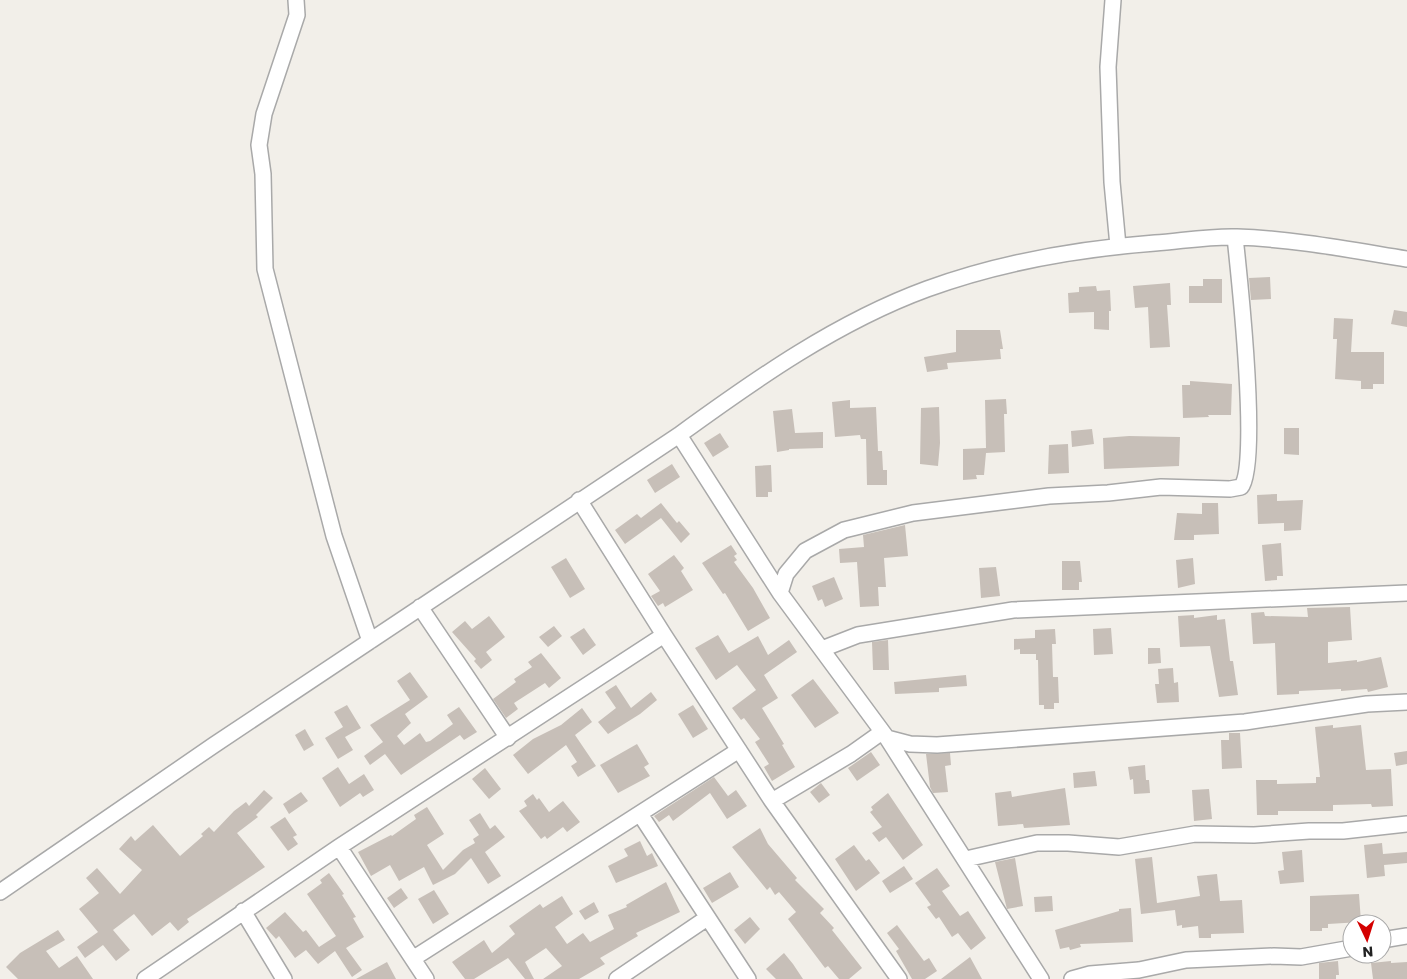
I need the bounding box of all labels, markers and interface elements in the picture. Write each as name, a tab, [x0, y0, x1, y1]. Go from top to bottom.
north arrow	[1342, 914, 1392, 964]
text: N	[1362, 942, 1374, 962]

